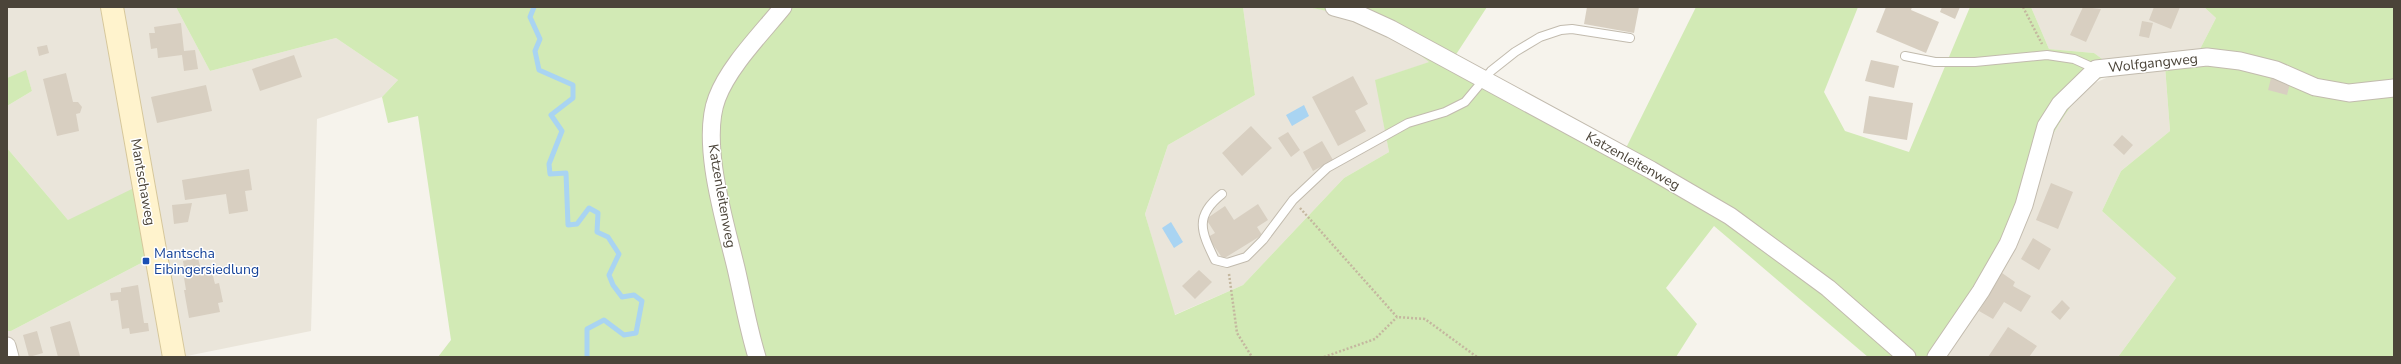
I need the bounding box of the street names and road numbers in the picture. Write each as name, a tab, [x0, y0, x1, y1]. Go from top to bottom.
street label: Wolfgangweg	[2107, 49, 2199, 77]
street label: Katzenleitenweg	[1582, 127, 1684, 195]
street label: Mantschaweg	[126, 137, 160, 227]
street label: Katzenleitenweg	[704, 143, 740, 249]

